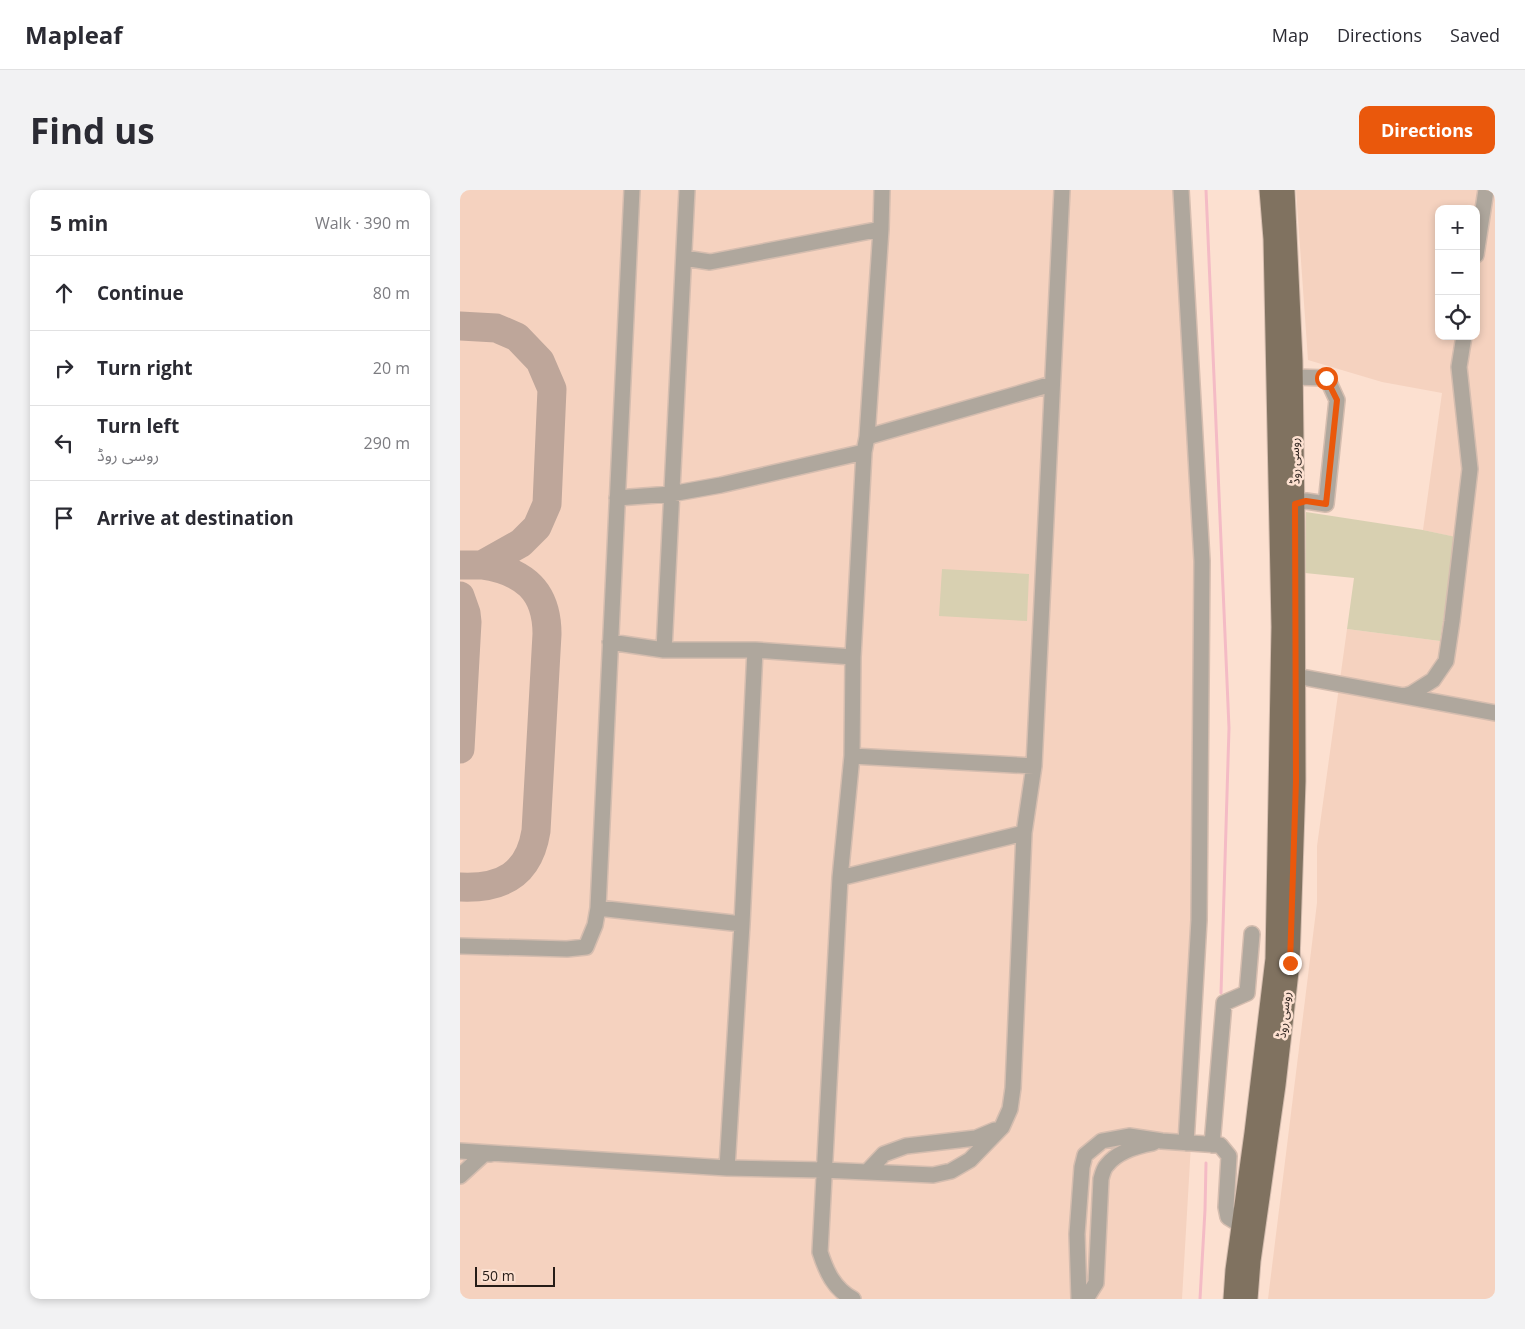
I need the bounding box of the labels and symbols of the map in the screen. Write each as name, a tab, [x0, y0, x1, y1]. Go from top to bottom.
route start	[1315, 367, 1338, 390]
street label: روسی روڈ	[1286, 438, 1303, 484]
route end	[1279, 952, 1302, 975]
street label: روسی روڈ	[1273, 991, 1294, 1039]
scale bar	[475, 1264, 555, 1287]

